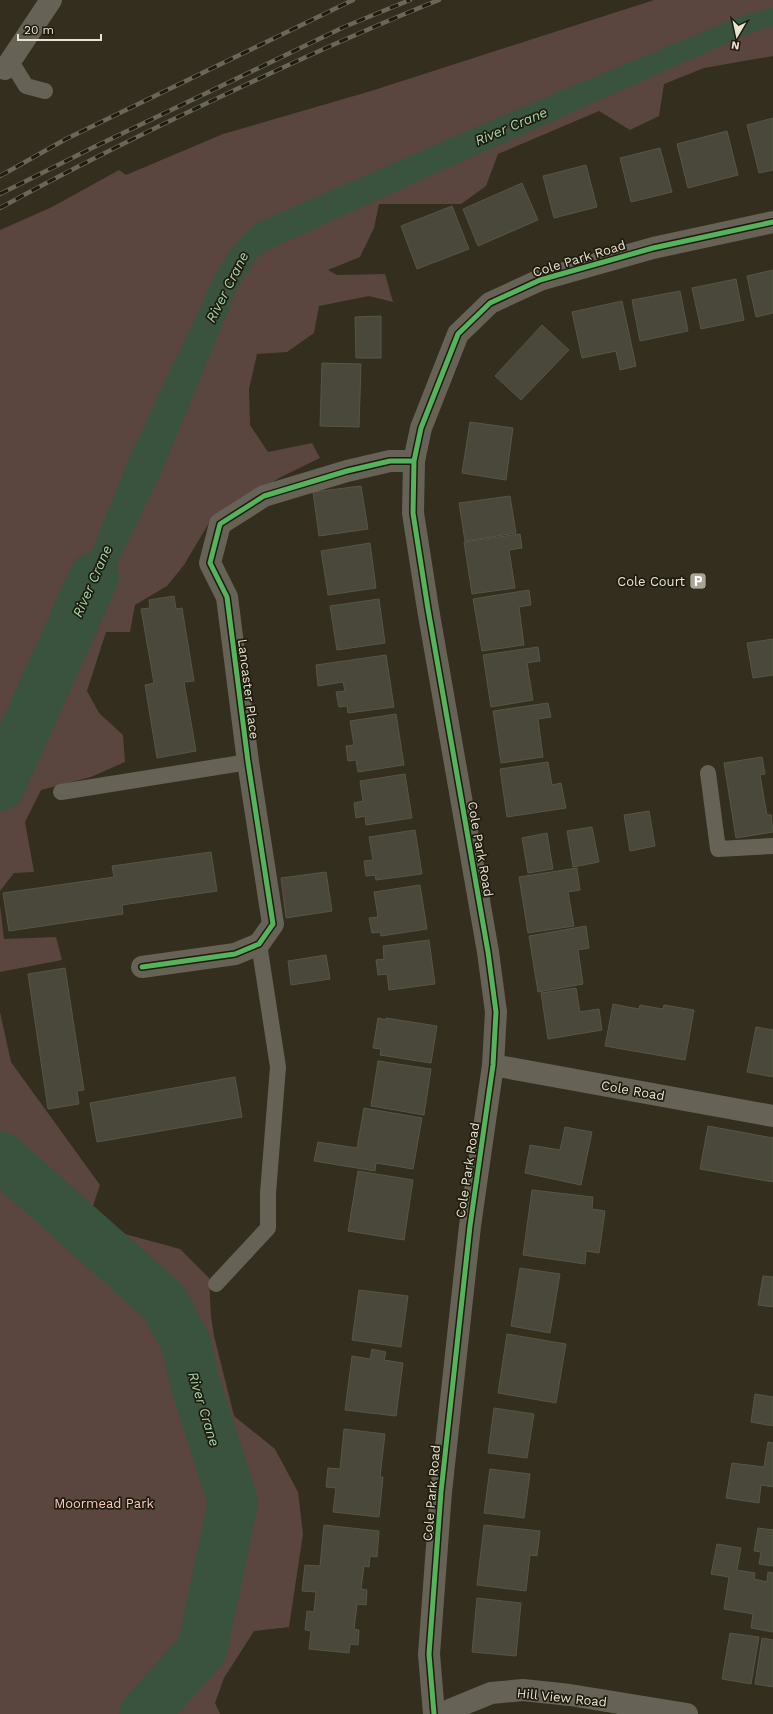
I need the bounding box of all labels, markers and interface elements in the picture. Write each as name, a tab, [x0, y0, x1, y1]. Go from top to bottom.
scale bar	[18, 16, 101, 42]
north arrow	[717, 16, 757, 56]
text: 20 m	[24, 23, 54, 37]
text: N	[730, 38, 741, 52]
water label: River Crane	[472, 104, 550, 148]
street label: Cole Park Road	[531, 237, 627, 280]
water label: River Crane	[202, 249, 252, 325]
water label: River Crane	[69, 543, 115, 619]
parking icon: Cole Court	[688, 571, 708, 591]
place label: Cole Court	[617, 574, 686, 589]
street label: Lancaster Place	[235, 638, 262, 740]
street label: Cole Park Road	[465, 800, 496, 898]
street label: Cole Road	[600, 1078, 666, 1103]
street label: Cole Park Road	[453, 1121, 482, 1219]
water label: River Crane	[185, 1370, 223, 1448]
street label: Cole Park Road	[420, 1444, 443, 1542]
park label: Moormead Park	[54, 1496, 154, 1511]
street label: Hill View Road	[516, 1685, 608, 1710]

